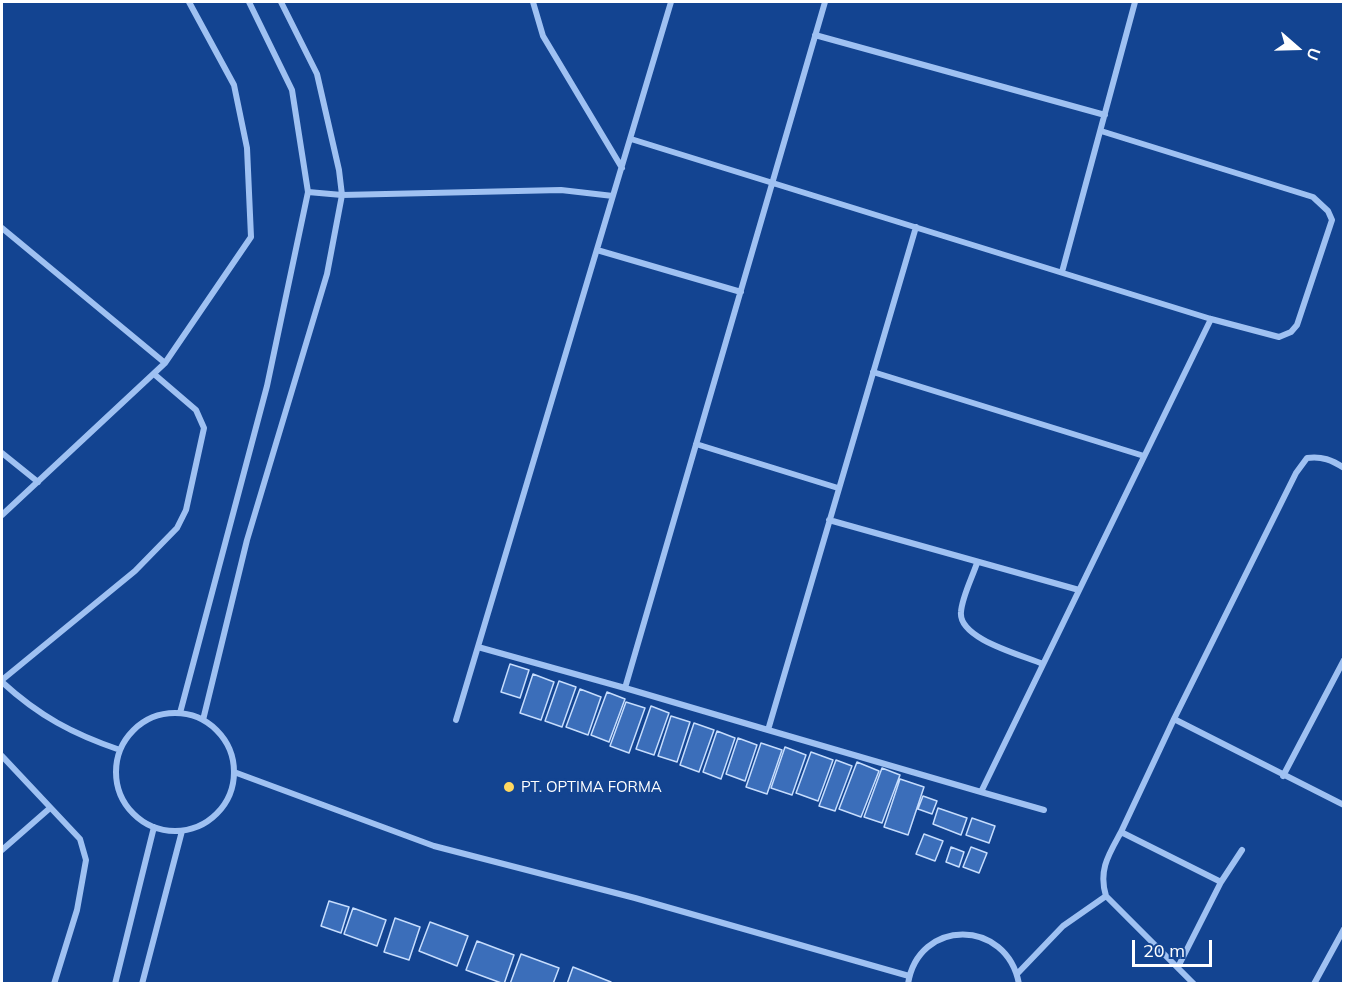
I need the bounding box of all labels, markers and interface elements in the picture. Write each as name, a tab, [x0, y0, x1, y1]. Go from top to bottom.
north arrow	[1267, 18, 1327, 78]
text: U	[1302, 45, 1325, 63]
place label: PT. OPTIMA FORMA	[521, 778, 662, 796]
marker: PT. OPTIMA FORMA	[502, 780, 516, 794]
scale bar	[1135, 928, 1214, 966]
text: 20 m	[1143, 939, 1185, 962]

